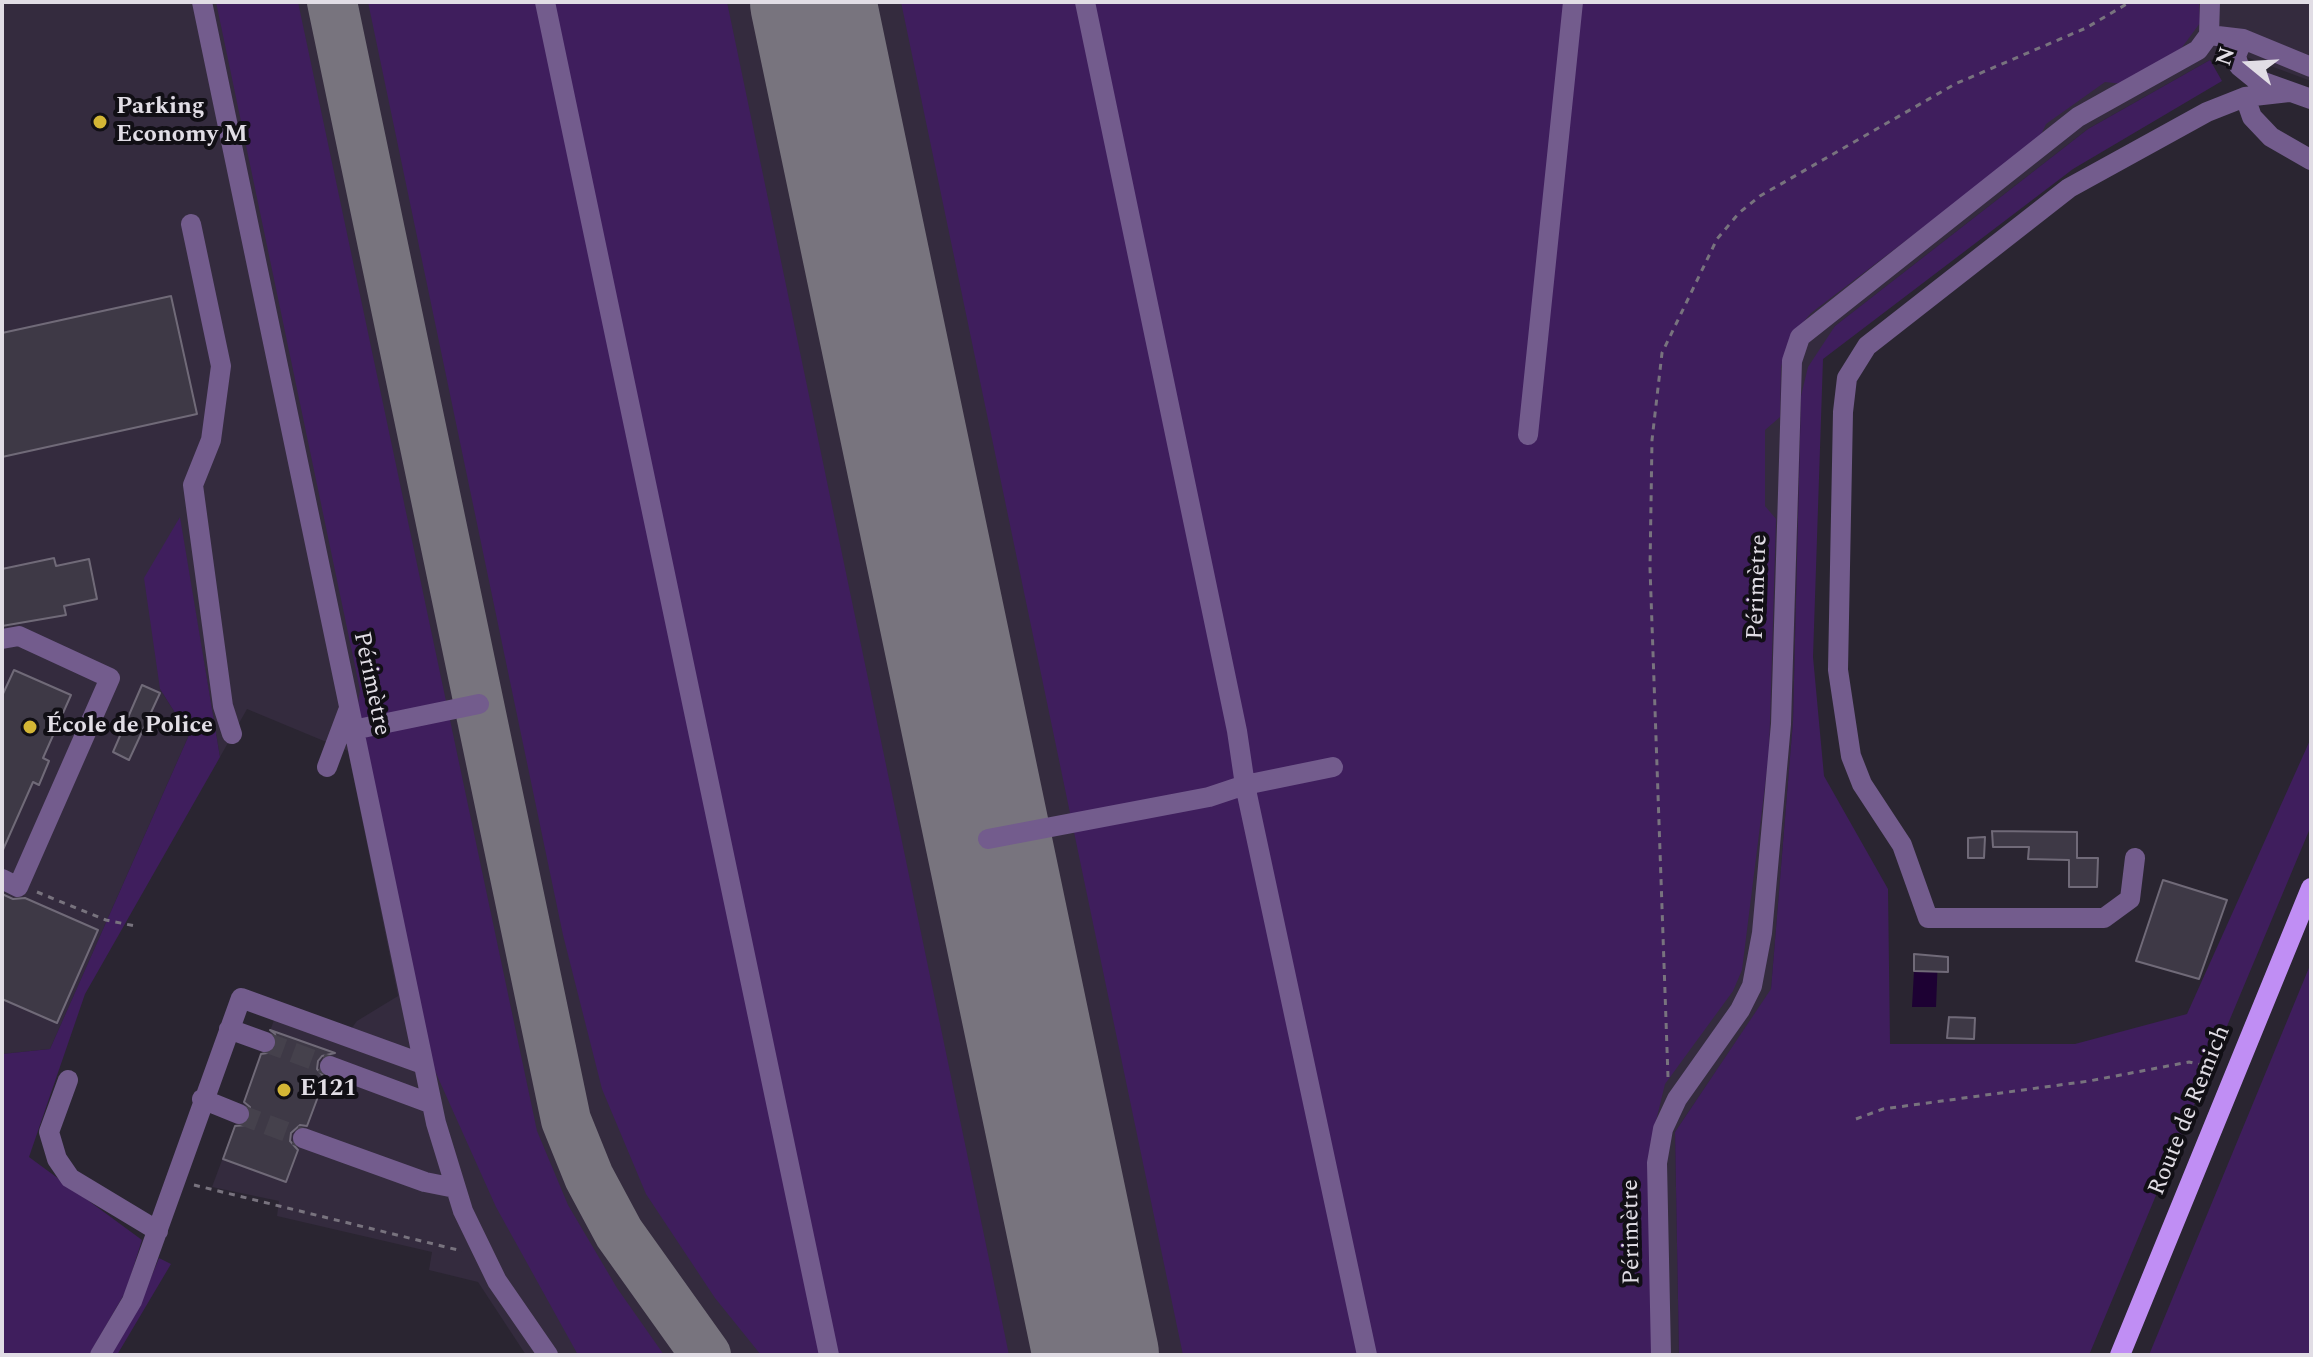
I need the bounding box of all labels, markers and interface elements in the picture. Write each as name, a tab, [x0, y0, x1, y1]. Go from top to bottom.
north arrow	[2209, 24, 2289, 104]
text: N	[2207, 43, 2244, 70]
place label: Parking Economy M	[116, 94, 248, 150]
marker: Parking Economy M	[91, 113, 109, 131]
street label: Périmètre	[1743, 534, 1775, 640]
street label: Périmètre	[345, 629, 395, 739]
place label: École de Police	[46, 713, 213, 741]
marker: École de Police	[21, 718, 39, 736]
street label: Route de Remich	[2144, 1022, 2238, 1200]
place label: E121	[300, 1076, 357, 1104]
marker: E121	[275, 1081, 293, 1099]
street label: Périmètre	[1618, 1179, 1648, 1285]

